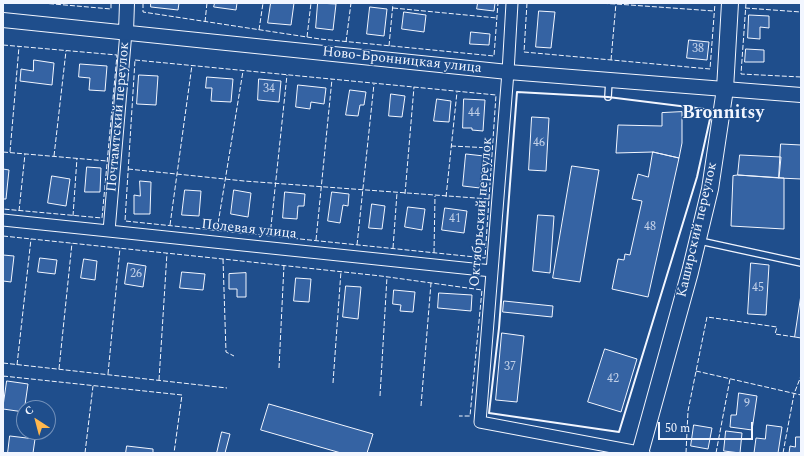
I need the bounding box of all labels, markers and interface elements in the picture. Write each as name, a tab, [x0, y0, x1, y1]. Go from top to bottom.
street label: Почтамтский переулок	[104, 41, 134, 193]
house number: 38	[692, 43, 704, 57]
street label: Ново-Бронницкая улица	[321, 44, 483, 78]
house number: 34	[263, 83, 275, 97]
district label: Bronnitsy	[682, 103, 764, 125]
house number: 44	[468, 107, 480, 121]
street label: Октябрьский переулок	[467, 136, 497, 288]
house number: 46	[533, 137, 545, 151]
street label: Каширский переулок	[674, 161, 722, 299]
house number: 41	[449, 213, 461, 227]
street label: Полевая улица	[201, 217, 297, 243]
house number: 48	[644, 221, 656, 235]
house number: 26	[130, 268, 142, 282]
house number: 45	[752, 282, 764, 296]
house number: 37	[504, 361, 516, 375]
house number: 42	[607, 373, 619, 387]
house number: 9	[744, 398, 750, 412]
north arrow	[16, 400, 56, 440]
text: С	[21, 402, 37, 420]
scale bar	[660, 414, 755, 440]
text: 50 m	[665, 419, 690, 438]

